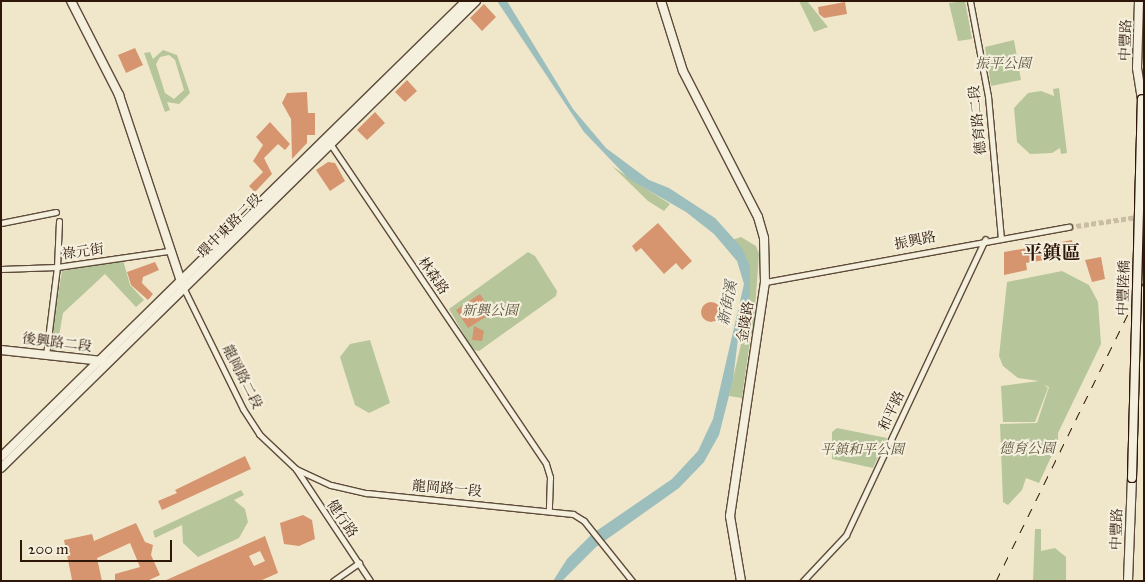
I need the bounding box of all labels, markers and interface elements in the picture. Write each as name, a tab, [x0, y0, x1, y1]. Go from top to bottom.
street label: 中豐路	[1117, 19, 1135, 61]
park label: 振平公園	[975, 56, 1031, 72]
street label: 德育路二段	[966, 84, 990, 156]
street label: 環中東路二段	[194, 190, 266, 262]
street label: 振興路	[893, 229, 937, 253]
street label: 祿元街	[61, 241, 105, 263]
district label: 平鎮區	[1024, 242, 1080, 264]
street label: 林森路	[414, 254, 452, 298]
street label: 中豐陸橋	[1115, 260, 1133, 316]
water label: 新街溪	[715, 279, 741, 327]
street label: 金陵路	[734, 300, 758, 344]
park label: 新興公園	[462, 303, 518, 319]
street label: 後興路二段	[21, 330, 93, 356]
street label: 龍岡路二段	[219, 342, 265, 412]
street label: 和平路	[876, 388, 908, 434]
park label: 德育公園	[999, 441, 1055, 457]
park label: 平鎮和平公園	[820, 442, 904, 458]
street label: 龍岡路一段	[411, 478, 483, 500]
street label: 健行路	[323, 497, 361, 541]
street label: 中豐路	[1108, 508, 1126, 550]
scale bar	[22, 530, 175, 562]
text: 200 m	[28, 540, 69, 558]

